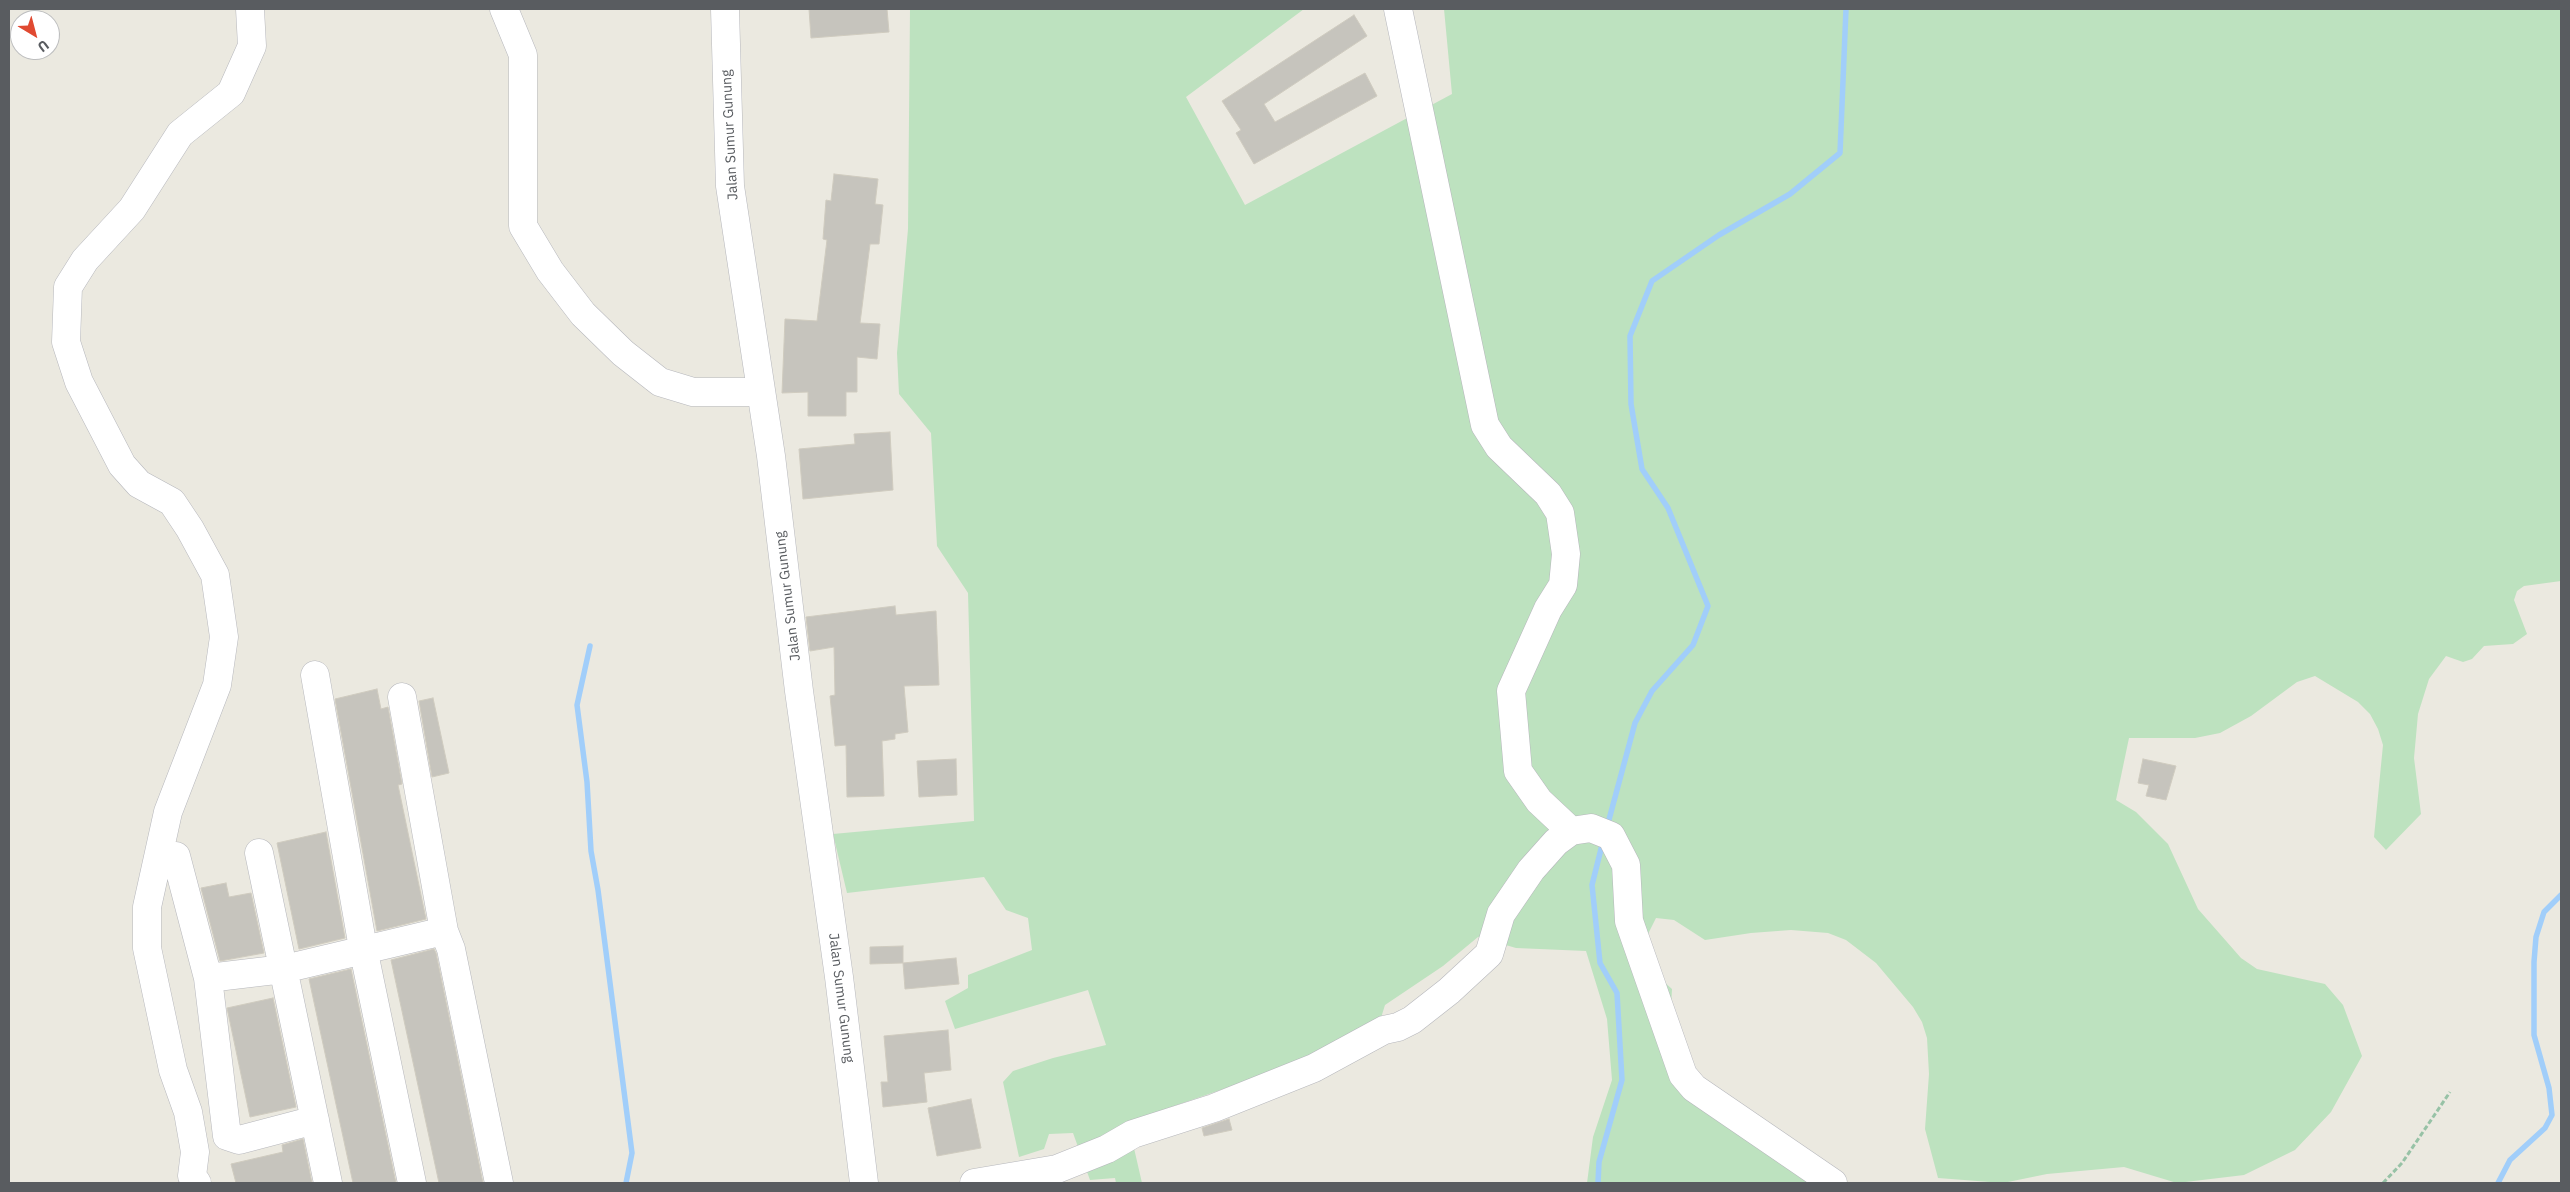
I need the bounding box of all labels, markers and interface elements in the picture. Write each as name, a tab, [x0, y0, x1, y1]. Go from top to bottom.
north arrow	[10, 10, 60, 60]
text: U	[34, 36, 53, 56]
street label: Jalan Sumur Gunung	[718, 69, 742, 201]
street label: Jalan Sumur Gunung	[772, 530, 804, 662]
street label: Jalan Sumur Gunung	[825, 932, 857, 1064]

